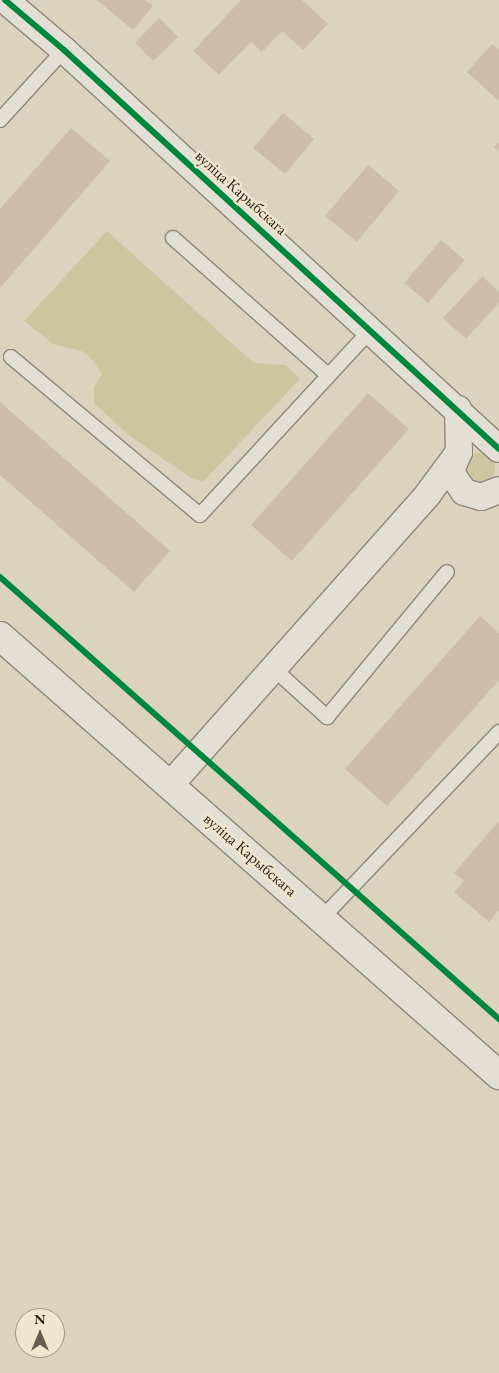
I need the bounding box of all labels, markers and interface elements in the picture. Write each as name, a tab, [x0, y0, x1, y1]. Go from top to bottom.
street label: вуліца Карыбскага	[191, 147, 291, 239]
street label: вуліца Карыбскага	[199, 809, 301, 901]
north arrow	[15, 1308, 65, 1358]
text: N	[34, 1310, 46, 1328]

